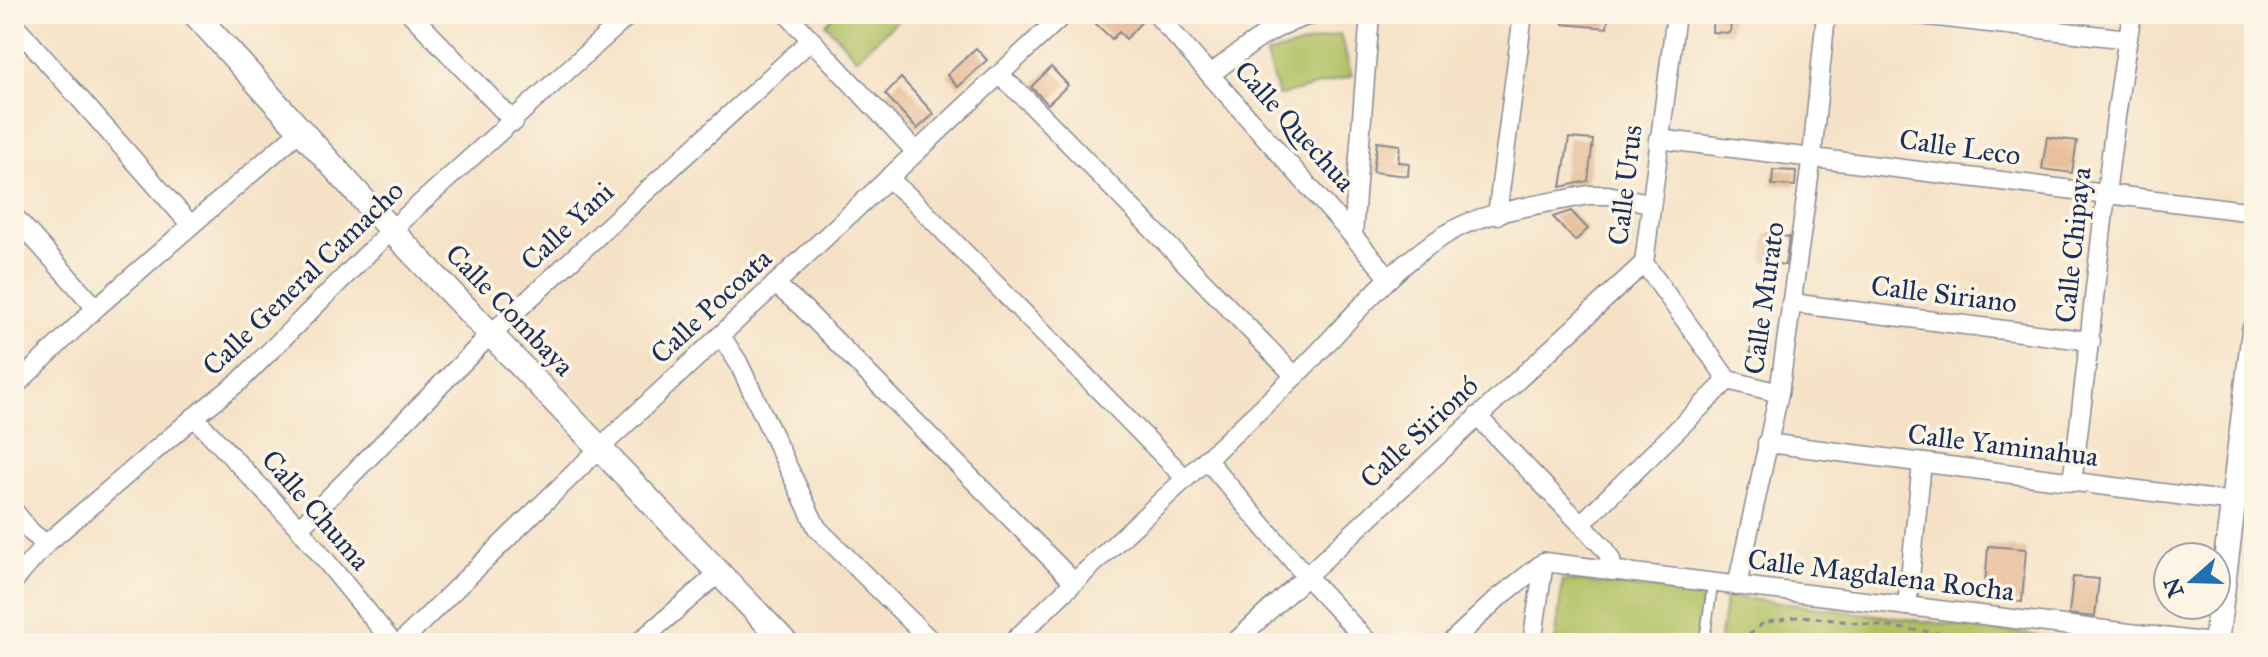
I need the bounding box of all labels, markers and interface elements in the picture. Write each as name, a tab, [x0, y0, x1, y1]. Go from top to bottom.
street label: Calle Quechua	[1227, 53, 1363, 199]
street label: Calle Leco	[1897, 121, 2023, 173]
street label: Calle Urus	[1600, 123, 1650, 247]
street label: Calle Chipaya	[2047, 165, 2099, 325]
street label: Calle General Camacho	[195, 173, 411, 383]
street label: Calle Yani	[513, 174, 621, 278]
street label: Calle Murato	[1736, 219, 1792, 377]
street label: Calle Combaya	[438, 237, 582, 384]
street label: Calle Pocoata	[643, 241, 779, 371]
street label: Calle Siriano	[1869, 268, 2019, 320]
street label: Calle Sirionó	[1352, 368, 1486, 496]
street label: Calle Yaminahua	[1906, 416, 2101, 474]
street label: Calle Chuma	[254, 443, 378, 578]
street label: Calle Magdalena Rocha	[1746, 541, 2017, 609]
north arrow	[2152, 541, 2232, 621]
text: N	[2158, 574, 2190, 601]

